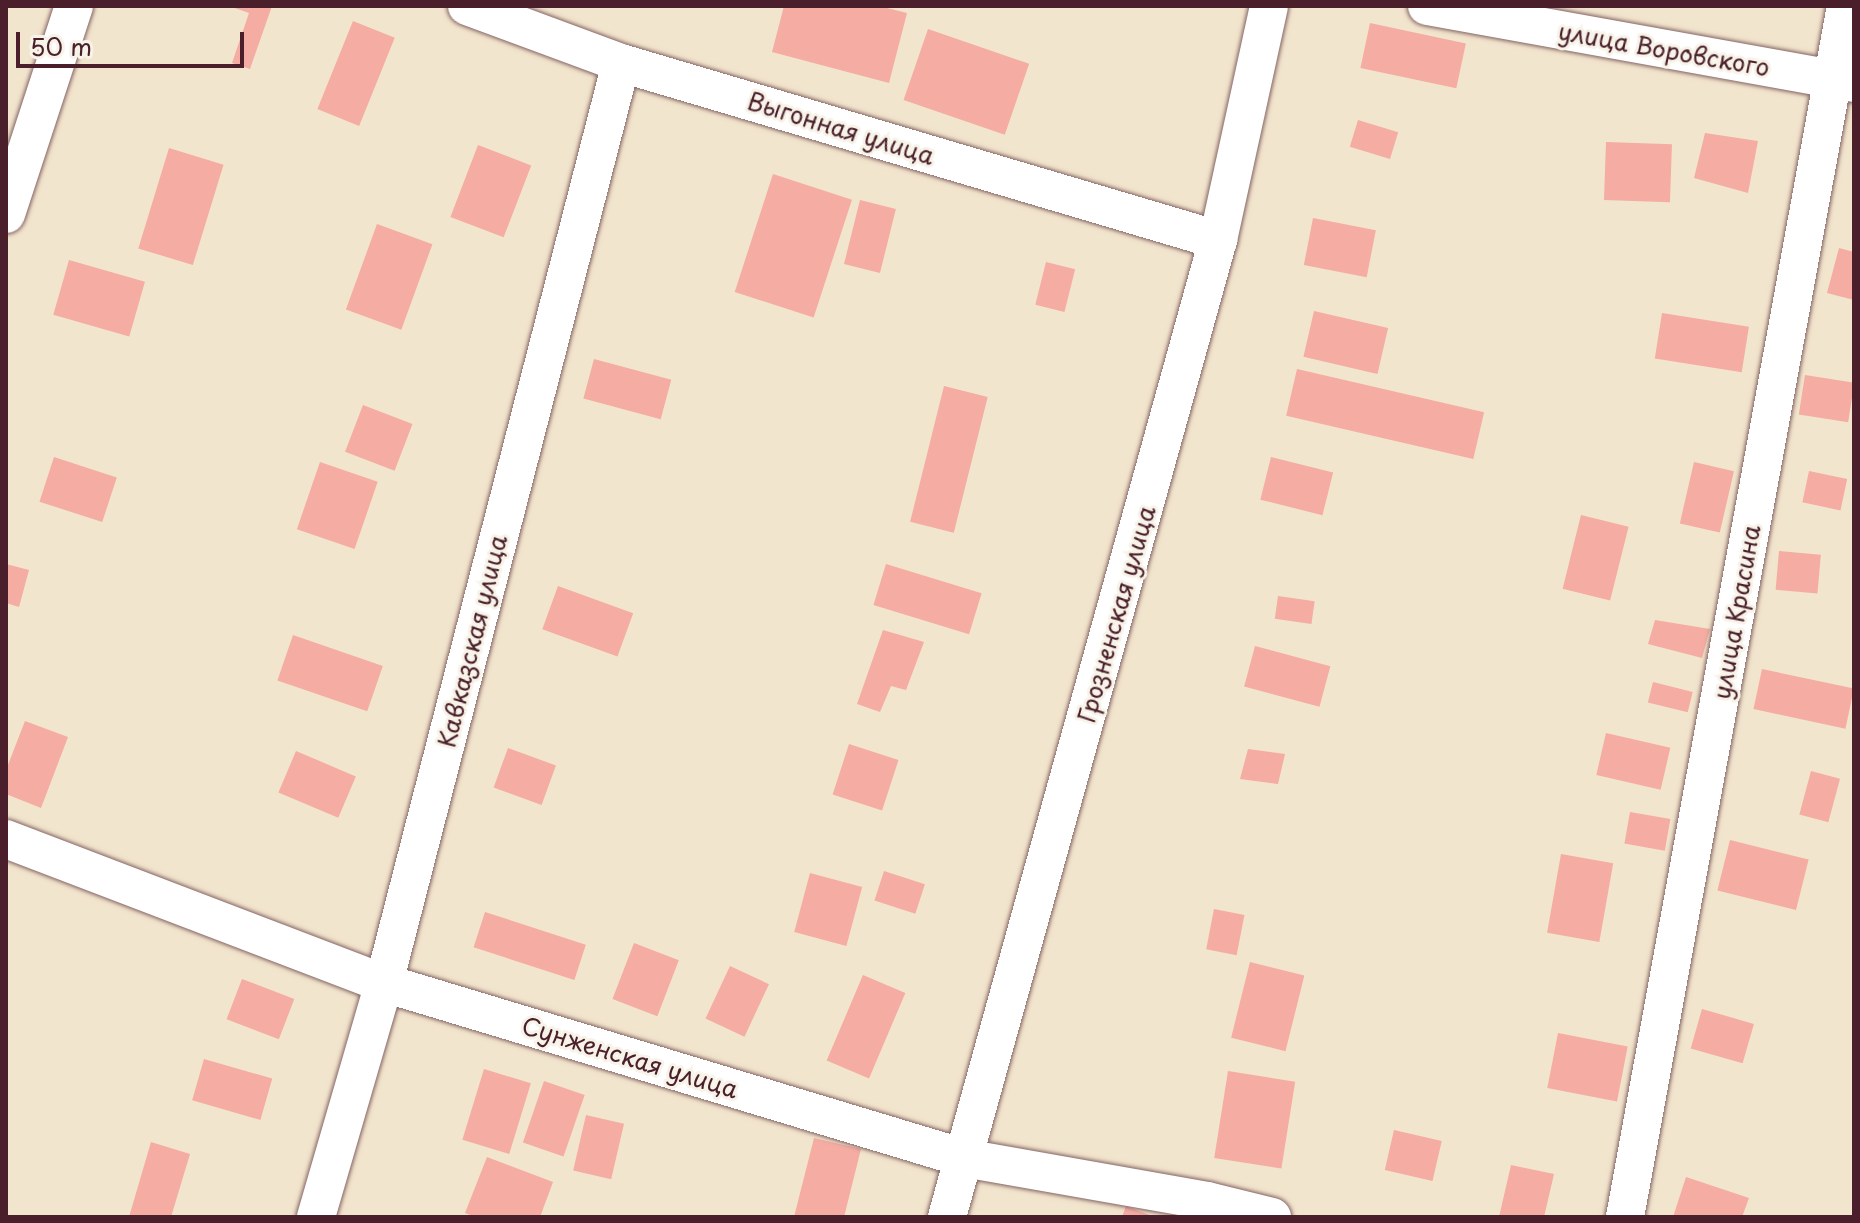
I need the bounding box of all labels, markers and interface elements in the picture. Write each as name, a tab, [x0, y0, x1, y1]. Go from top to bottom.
scale bar	[20, 16, 248, 66]
street label: улица Воровского	[1556, 16, 1772, 82]
text: 50 m	[30, 28, 92, 64]
street label: Выгонная улица	[743, 86, 939, 170]
street label: Грозненская улица	[1071, 502, 1161, 726]
street label: улица Красина	[1706, 522, 1766, 702]
street label: Кавказская улица	[432, 531, 512, 751]
street label: Сунженская улица	[518, 1010, 742, 1104]

